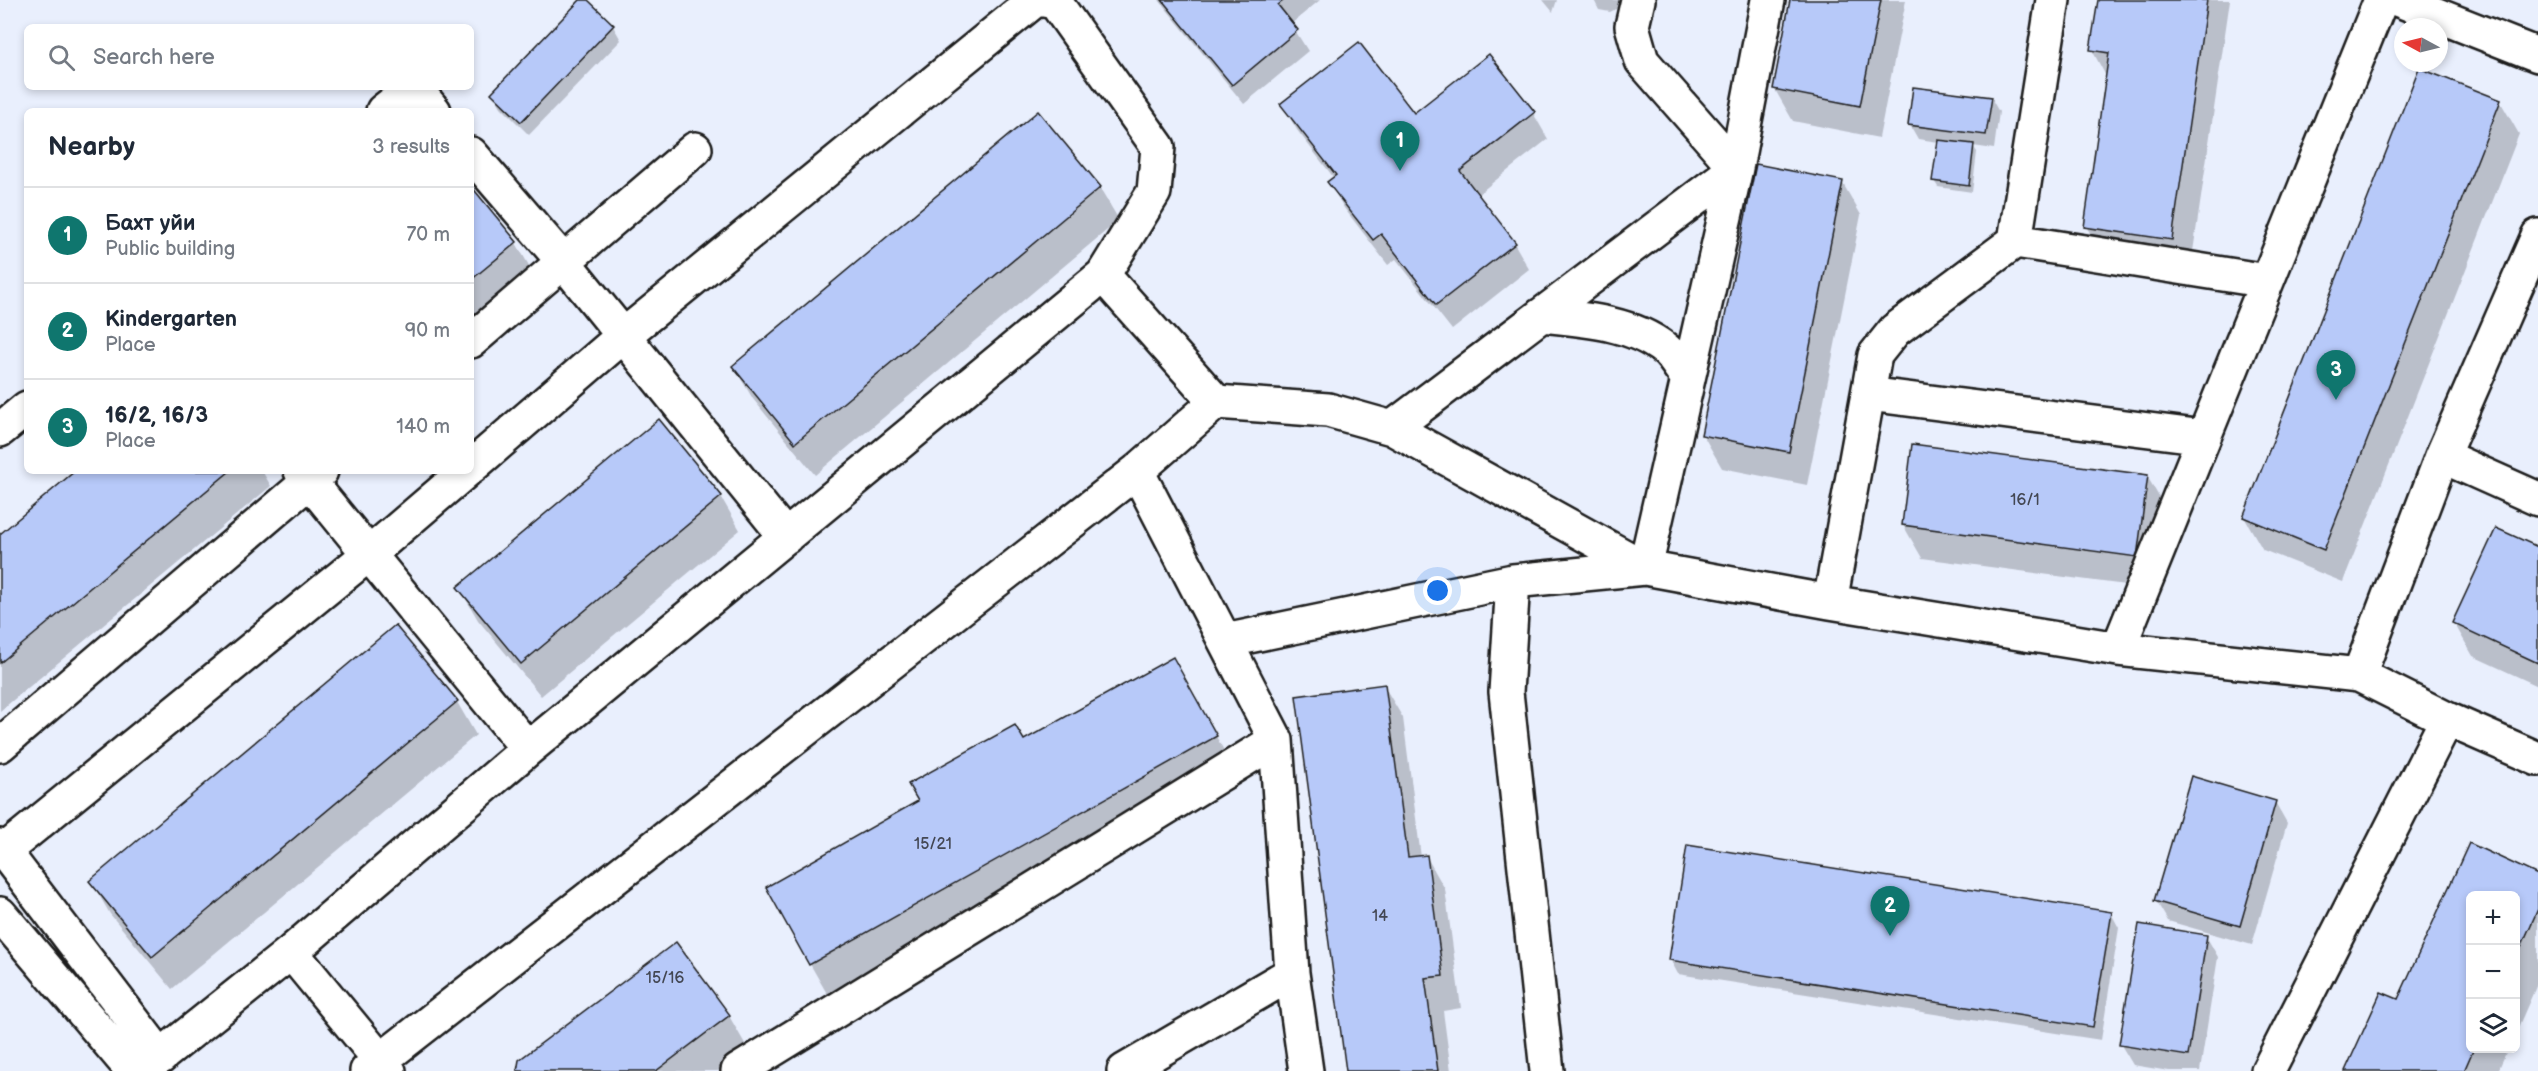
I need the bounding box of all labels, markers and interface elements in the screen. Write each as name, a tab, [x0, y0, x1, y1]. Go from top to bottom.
north arrow	[2394, 18, 2448, 72]
search box	[24, 24, 474, 90]
icon: search	[45, 41, 78, 74]
text: Search here	[93, 44, 215, 71]
pin: 1	[1380, 122, 1420, 171]
text: Nearby	[48, 132, 135, 163]
text: 3 results	[372, 135, 450, 159]
text: Бахт уйи	[105, 210, 196, 237]
text: 1	[63, 223, 72, 247]
text: 70 m	[406, 223, 450, 247]
text: Public building	[105, 237, 235, 261]
text: Kindergarten	[105, 306, 237, 333]
text: 2	[62, 319, 73, 343]
text: 90 m	[405, 319, 450, 343]
text: Place	[105, 333, 156, 357]
pin: 3	[2316, 350, 2356, 400]
text: 16/2, 16/3	[105, 402, 208, 429]
text: 3	[62, 415, 73, 439]
text: 140 m	[396, 415, 450, 439]
text: Place	[105, 429, 156, 453]
house number: 16/1	[2010, 491, 2040, 510]
your location	[1423, 576, 1452, 605]
house number: 15/21	[914, 835, 952, 854]
pin: 2	[1870, 886, 1910, 936]
map controls	[2466, 891, 2520, 1053]
button: +	[2466, 891, 2520, 945]
house number: 14	[1372, 907, 1388, 926]
button: −	[2466, 945, 2520, 999]
house number: 15/16	[646, 969, 685, 988]
button: layers	[2466, 999, 2520, 1053]

